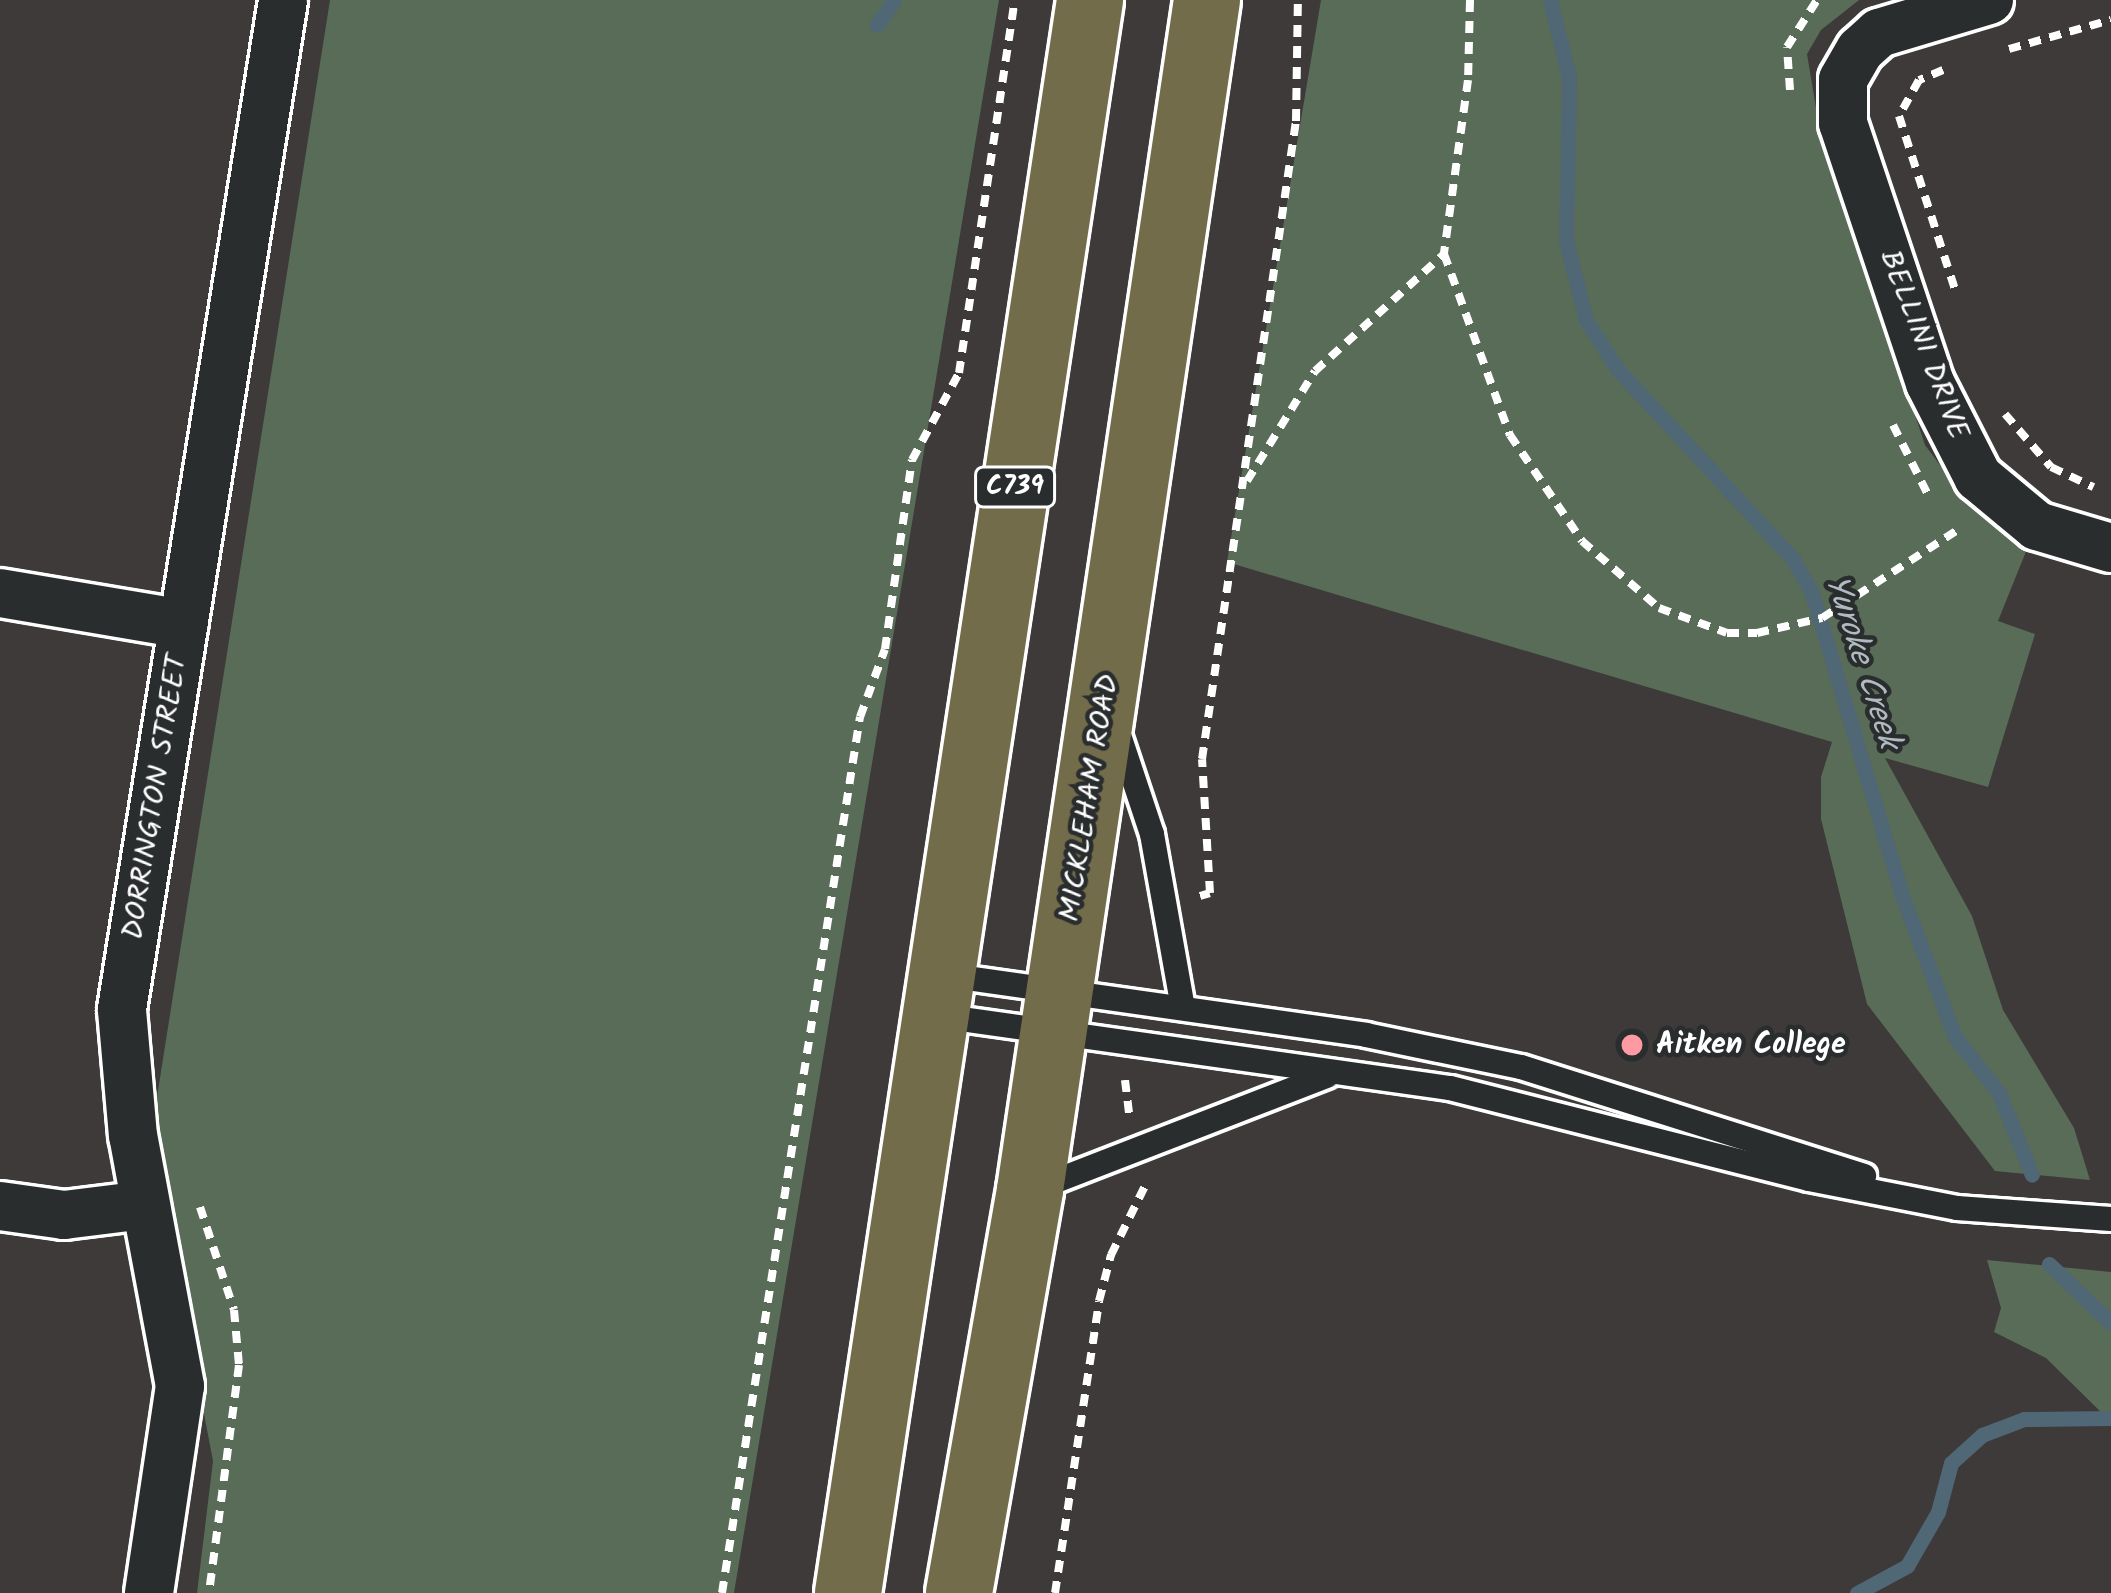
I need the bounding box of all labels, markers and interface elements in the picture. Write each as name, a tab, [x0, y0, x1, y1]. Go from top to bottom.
street label: BELLINI DRIVE	[1870, 245, 1976, 445]
road number: C739	[973, 466, 1057, 508]
water label: Yuroke Creek	[1814, 570, 1908, 754]
street label: DORRINGTON STREET	[116, 652, 196, 942]
street label: MICKLEHAM ROAD	[1053, 672, 1127, 924]
place label: Aitken College	[1656, 1027, 1846, 1063]
marker: Aitken College	[1619, 1032, 1645, 1058]

